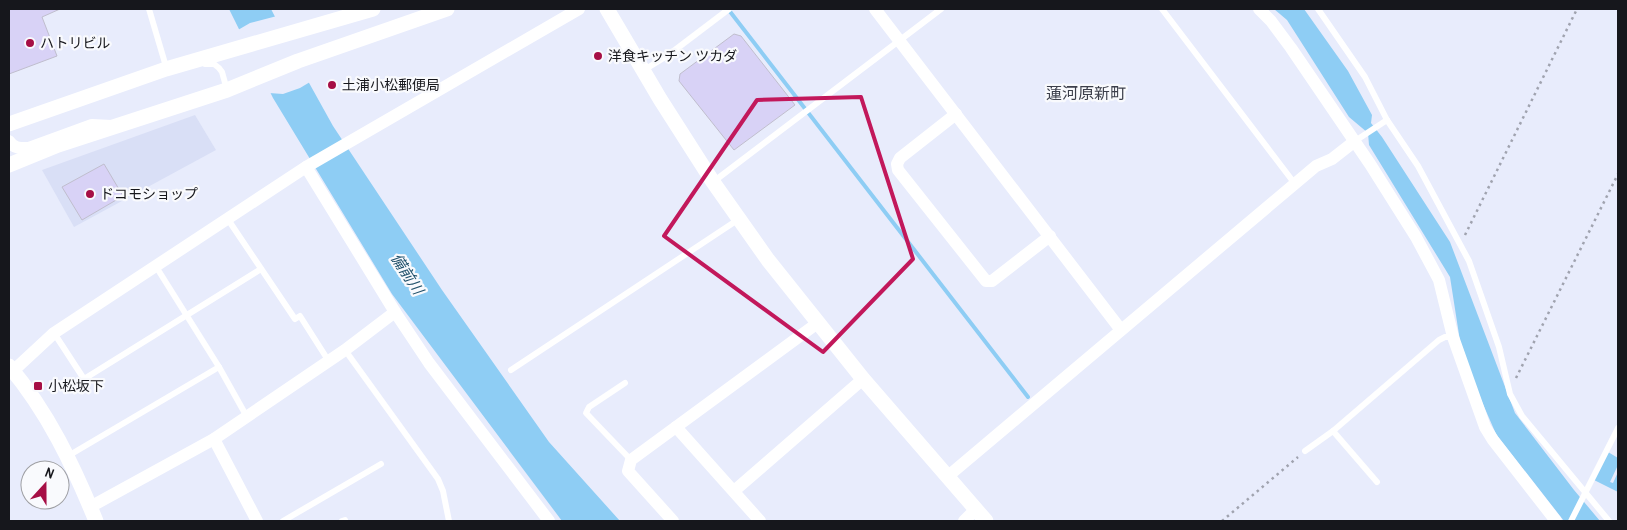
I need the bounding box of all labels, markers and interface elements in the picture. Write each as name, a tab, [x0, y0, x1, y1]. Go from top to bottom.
place label: ハトリビル	[40, 34, 110, 52]
marker: ハトリビル	[24, 37, 36, 49]
place label: 洋食キッチン ツカダ	[608, 47, 737, 65]
marker: 洋食キッチン ツカダ	[592, 50, 604, 62]
place label: 土浦小松郵便局	[342, 76, 440, 94]
marker: 土浦小松郵便局	[326, 79, 338, 91]
district label: 蓮河原新町	[1046, 82, 1126, 104]
place label: ドコモショップ	[100, 185, 198, 203]
marker: ドコモショップ	[84, 188, 96, 200]
water label: 備前川	[386, 249, 430, 300]
place label: 小松坂下	[48, 377, 104, 395]
marker: 小松坂下	[32, 380, 44, 392]
north arrow	[20, 460, 70, 510]
text: N	[43, 463, 57, 483]

